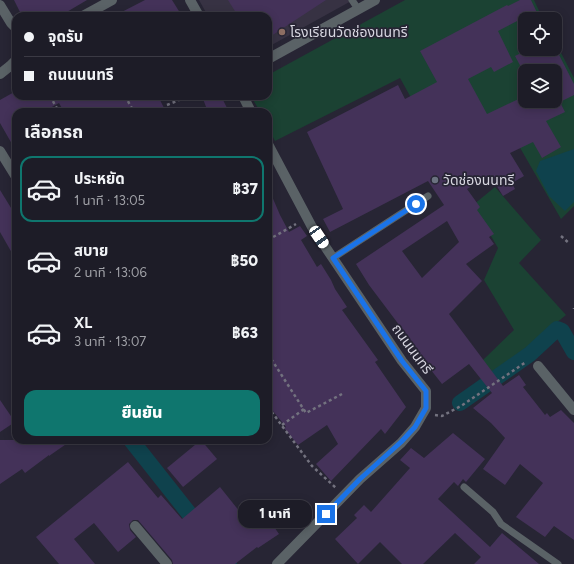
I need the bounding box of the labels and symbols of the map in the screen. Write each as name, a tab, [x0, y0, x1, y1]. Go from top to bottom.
place label: โรงเรียนวัดช่องนนทรี	[290, 24, 408, 41]
marker: โรงเรียนวัดช่องนนทรี	[277, 27, 287, 37]
place label: วัดช่องนนทรี	[443, 172, 514, 189]
marker: วัดช่องนนทรี	[430, 175, 440, 185]
route start	[407, 195, 425, 213]
car	[307, 224, 331, 250]
street label: ถนนนนทรี	[388, 320, 436, 378]
callout: 1 นาที	[238, 500, 312, 528]
route end	[317, 505, 335, 523]

